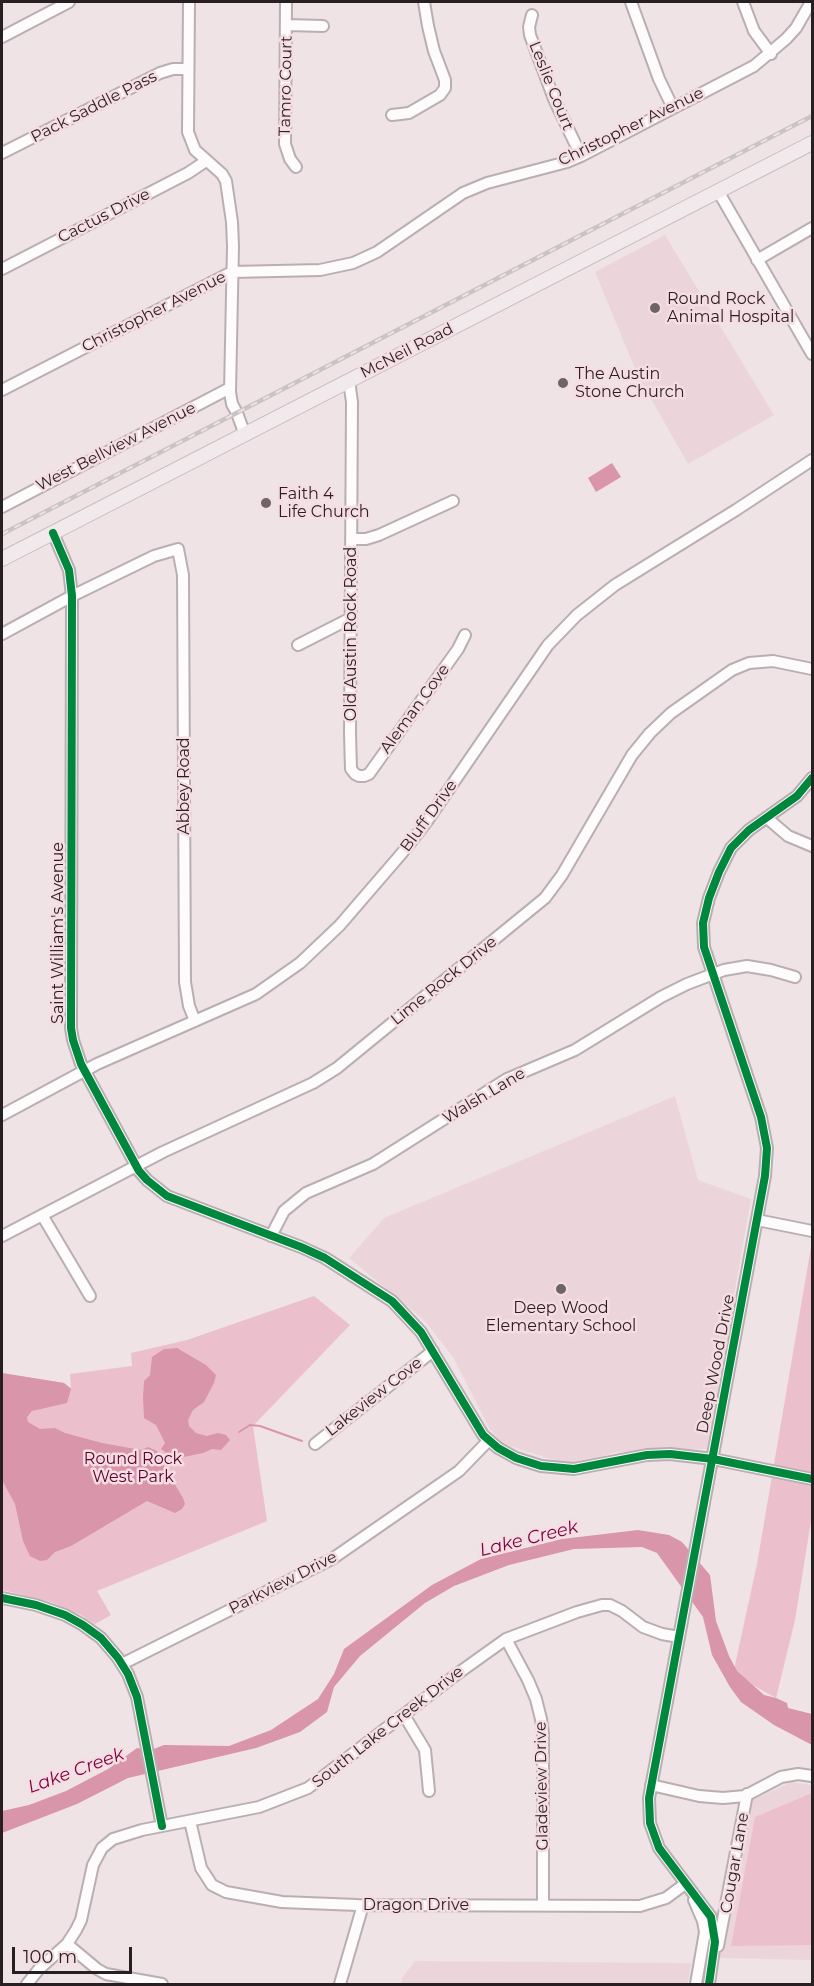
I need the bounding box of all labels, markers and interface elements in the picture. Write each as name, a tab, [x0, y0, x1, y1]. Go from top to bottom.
street label: Tamro Court	[276, 36, 296, 136]
street label: Leslie Court	[524, 39, 578, 133]
street label: Pack Saddle Pass	[28, 67, 160, 147]
street label: Christopher Avenue	[555, 83, 707, 171]
street label: Cactus Drive	[55, 185, 153, 247]
street label: Christopher Avenue	[79, 267, 229, 357]
place label: Round Rock Animal Hospital	[667, 289, 794, 327]
marker: Round Rock Animal Hospital	[648, 301, 662, 315]
street label: McNeil Road	[357, 319, 457, 383]
place label: The Austin Stone Church	[575, 364, 685, 402]
marker: The Austin Stone Church	[556, 376, 570, 390]
street label: West Bellview Avenue	[33, 398, 199, 496]
place label: Faith 4 Life Church	[278, 484, 370, 522]
marker: Faith 4 Life Church	[259, 496, 273, 510]
street label: Old Austin Rock Road	[341, 547, 361, 721]
street label: Aleman Cove	[376, 661, 454, 757]
street label: Abbey Road	[174, 737, 194, 835]
street label: Bluff Drive	[397, 776, 461, 856]
street label: Saint William's Avenue	[48, 842, 68, 1024]
street label: Lime Rock Drive	[387, 932, 501, 1030]
street label: Walsh Lane	[439, 1064, 529, 1128]
marker: Deep Wood Elementary School	[554, 1282, 568, 1296]
street label: Deep Wood Drive	[693, 1293, 739, 1435]
place label: Deep Wood Elementary School	[486, 1298, 636, 1336]
street label: Lakeview Cove	[322, 1353, 426, 1441]
park label: Round Rock West Park	[84, 1449, 182, 1487]
water label: Lake Creek	[477, 1516, 581, 1562]
street label: Parkview Drive	[226, 1547, 340, 1619]
street label: South Lake Creek Drive	[309, 1662, 467, 1792]
street label: Gladeview Drive	[531, 1721, 553, 1851]
water label: Lake Creek	[25, 1744, 127, 1798]
street label: Cougar Lane	[717, 1811, 753, 1915]
street label: Dragon Drive	[363, 1895, 469, 1915]
scale bar	[15, 1935, 135, 1973]
text: 100 m	[23, 1946, 77, 1968]

